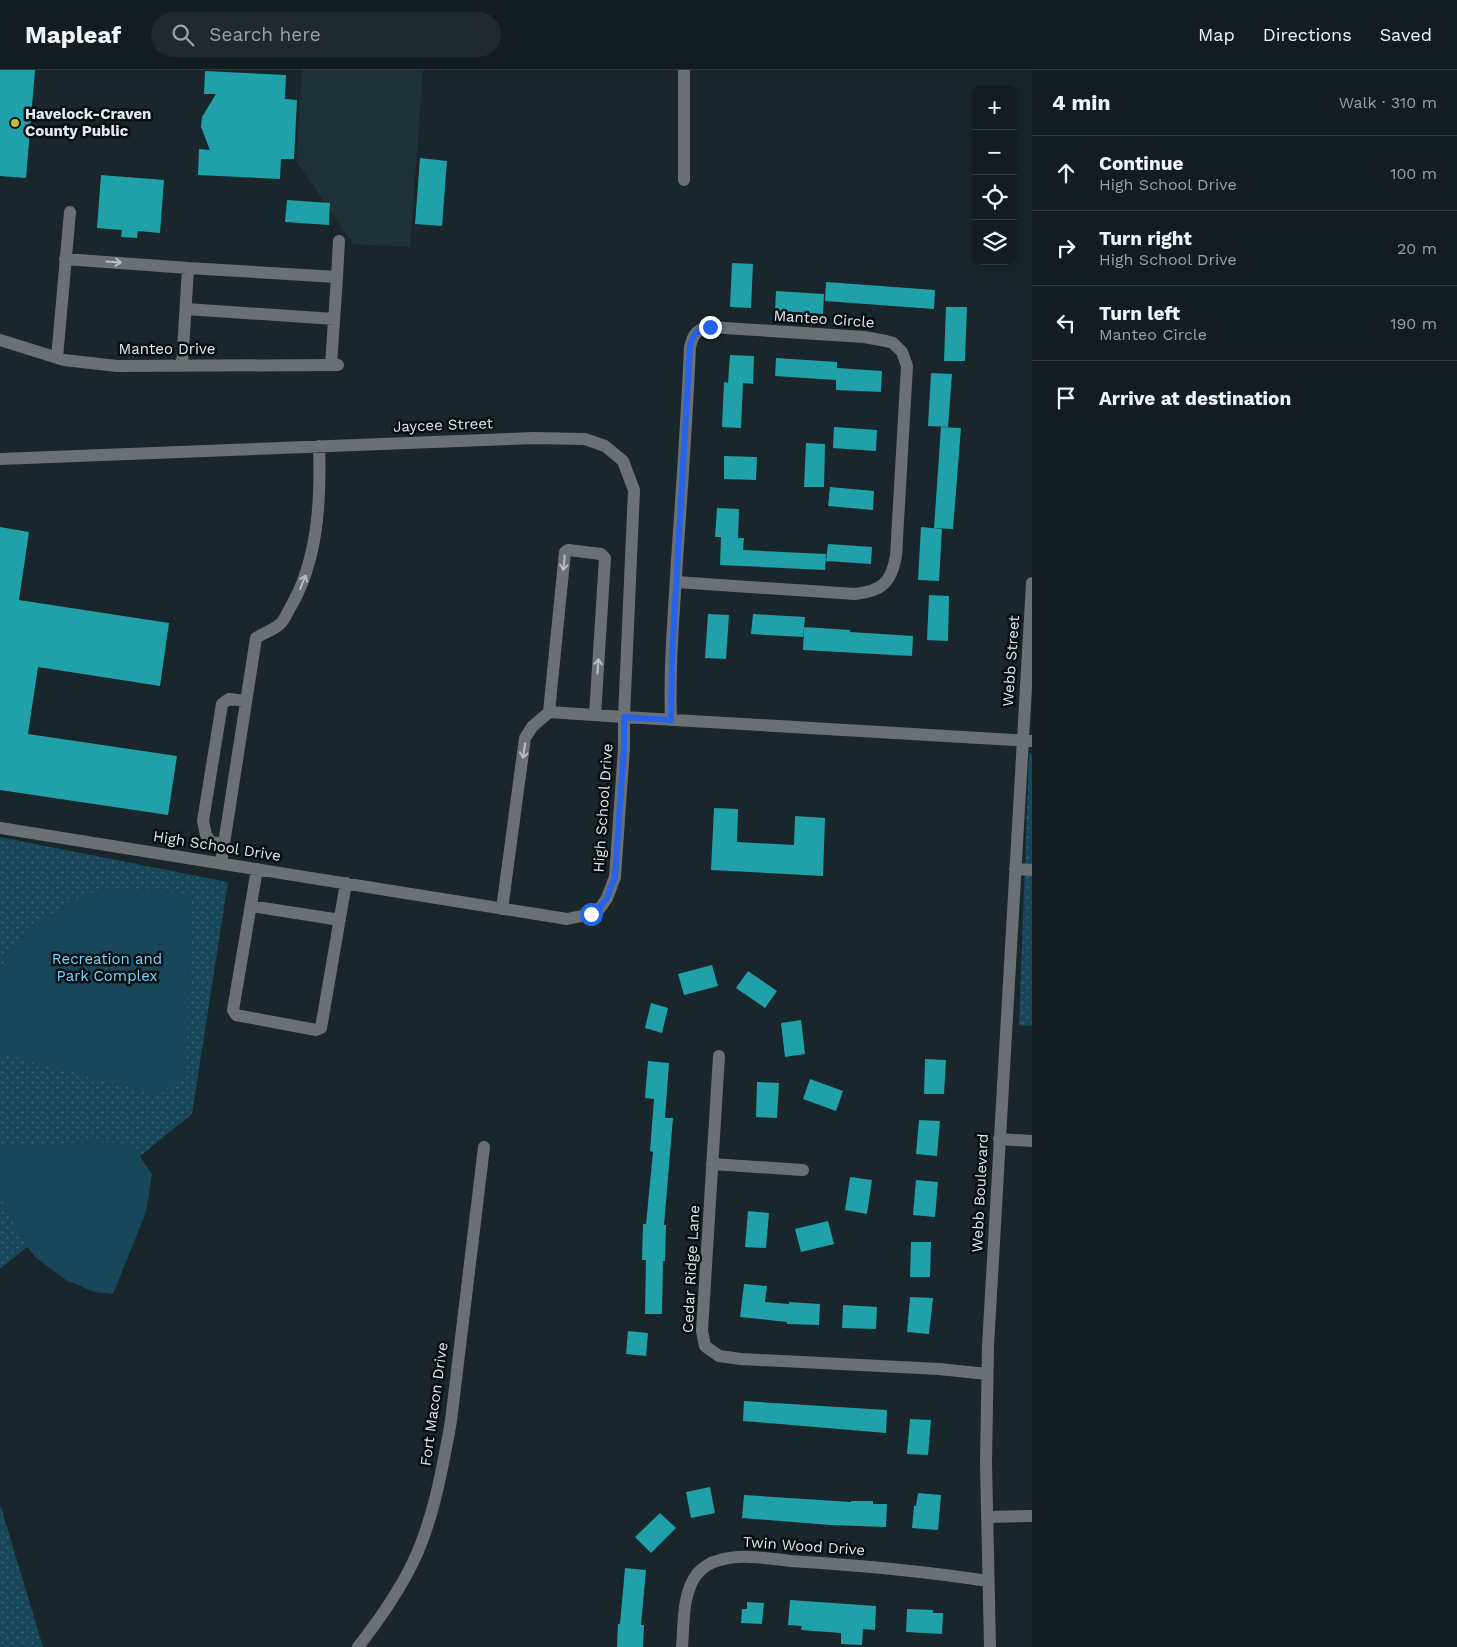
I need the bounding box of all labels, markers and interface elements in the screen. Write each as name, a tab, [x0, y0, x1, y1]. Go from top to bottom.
search box	[151, 12, 501, 57]
text: Mapleaf	[25, 21, 121, 49]
icon: search	[169, 21, 197, 49]
text: Search here	[209, 23, 321, 46]
text: Map	[1198, 24, 1235, 45]
text: Directions	[1263, 24, 1352, 45]
text: Saved	[1380, 24, 1432, 45]
map controls	[972, 85, 1017, 265]
button: +	[972, 85, 1017, 130]
text: 4 min	[1052, 90, 1110, 115]
text: Walk · 310 m	[1339, 93, 1437, 112]
place label: Havelock-Craven County Public	[25, 105, 151, 140]
marker: Havelock-Craven County Public	[9, 117, 21, 129]
button: −	[972, 130, 1017, 175]
text: Continue	[1099, 152, 1183, 175]
icon: ahead	[1052, 159, 1080, 187]
text: 100 m	[1390, 164, 1437, 183]
button: locate	[972, 175, 1017, 220]
text: High School Drive	[1099, 175, 1237, 194]
button: layers	[972, 220, 1017, 265]
text: Turn right	[1099, 227, 1192, 250]
icon: right	[1052, 234, 1080, 262]
text: 20 m	[1397, 239, 1437, 258]
text: High School Drive	[1099, 250, 1237, 269]
one-way arrow	[105, 258, 121, 267]
text: Turn left	[1099, 302, 1180, 325]
street label: Manteo Circle	[773, 306, 875, 332]
icon: left	[1052, 309, 1080, 337]
text: 190 m	[1390, 314, 1437, 333]
route end	[699, 316, 722, 339]
text: Manteo Circle	[1099, 325, 1207, 344]
street label: Manteo Drive	[119, 340, 215, 358]
icon: arrive	[1052, 384, 1080, 412]
text: Arrive at destination	[1099, 387, 1291, 410]
street label: Jaycee Street	[393, 414, 494, 436]
one-way arrow	[559, 555, 569, 571]
one-way arrow	[298, 575, 308, 590]
street label: Webb Street	[999, 614, 1023, 707]
one-way arrow	[593, 659, 603, 675]
one-way arrow	[519, 742, 529, 758]
street label: High School Drive	[590, 743, 616, 873]
street label: High School Drive	[152, 827, 282, 865]
route start	[580, 903, 603, 926]
park label: Recreation and Park Complex	[52, 950, 162, 985]
street label: Webb Boulevard	[968, 1133, 992, 1253]
street label: Cedar Ridge Lane	[679, 1205, 703, 1333]
street label: Fort Macon Drive	[416, 1341, 452, 1467]
street label: Twin Wood Drive	[742, 1533, 866, 1559]

